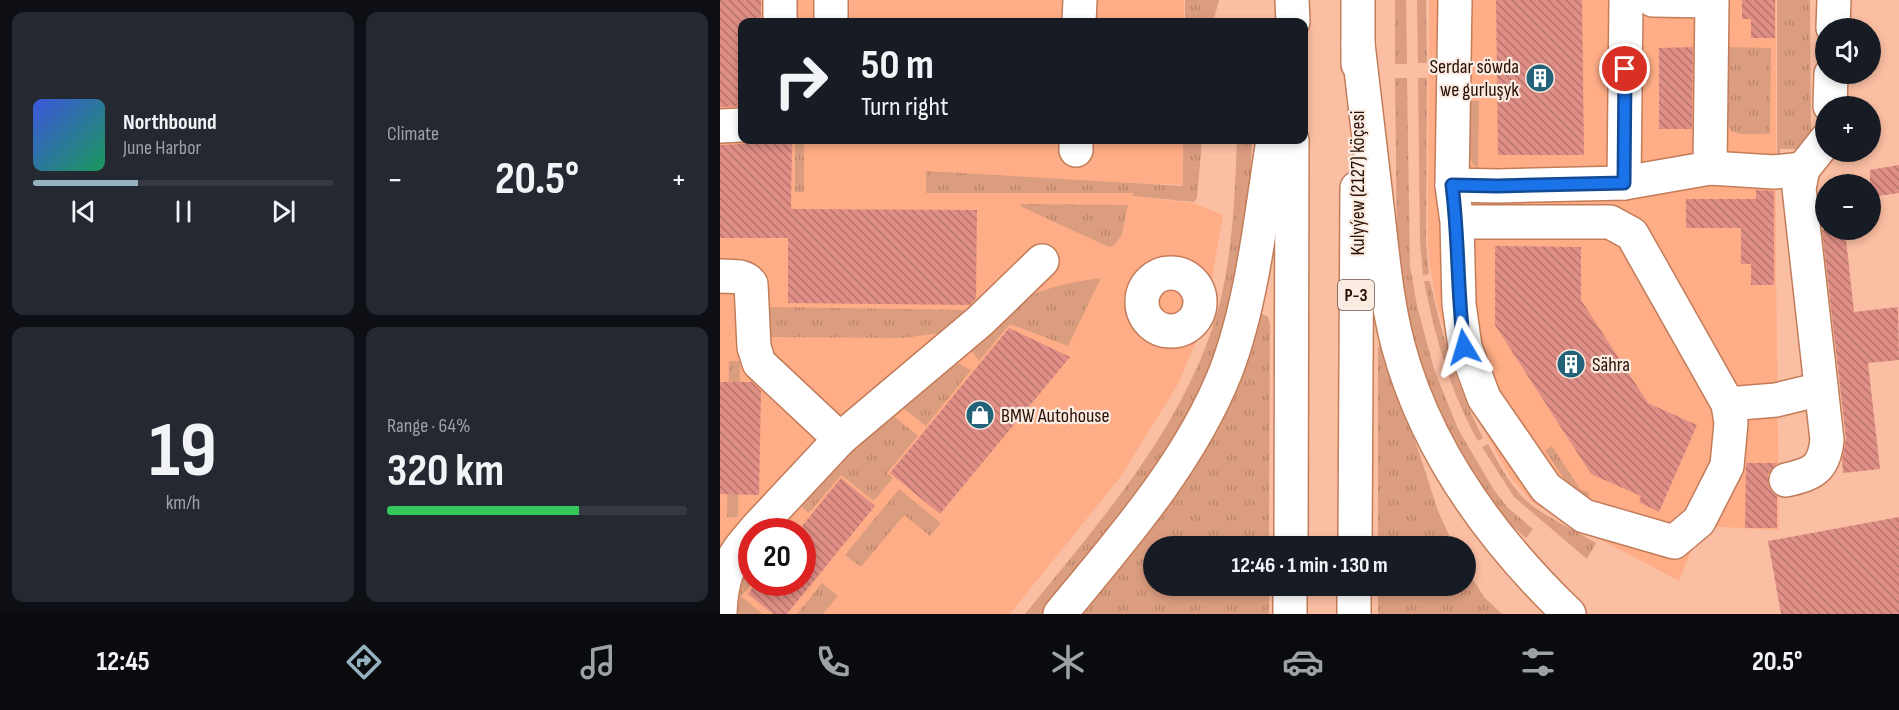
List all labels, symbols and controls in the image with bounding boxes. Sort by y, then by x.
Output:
map controls [1815,18,1881,240]
button: sound [1815,18,1881,84]
text: 50 m [861,40,934,91]
icon: right [762,42,840,120]
pin [1599,43,1650,94]
icon: arrive [1608,52,1641,85]
place label: Serdar söwda we gurluşyk [1429,55,1519,102]
building icon: Serdar söwda we gurluşyk [1524,62,1556,94]
text: Turn right [861,91,948,123]
button: + [1815,96,1881,162]
text: Northbound [123,109,217,136]
street label: Kulyýew (2127) köçesi [1346,110,1370,256]
text: Climate [387,122,439,146]
text: June Harbor [123,136,201,160]
text: 20.5° [495,152,579,207]
text: − [387,160,403,200]
text: + [671,160,687,200]
button: − [1815,174,1881,240]
icon: previous [67,195,100,228]
icon: pause [167,195,200,228]
icon: next [267,195,300,228]
road number: P-3 [1338,280,1374,310]
position arrow [1432,315,1496,379]
building icon: Sähra [1555,348,1587,380]
place label: Sähra [1592,353,1630,377]
shop icon: BMW Autohouse [964,399,996,431]
place label: BMW Autohouse [1001,404,1110,428]
text: 19 [149,405,217,498]
text: Range · 64% [387,414,470,438]
text: 320 km [387,444,504,499]
text: km/h [166,491,200,515]
speed limit sign: 20 [738,518,816,596]
text: 12:46 · 1 min · 130 m [1231,552,1388,579]
icon: directions [343,641,385,683]
icon: music [577,641,619,683]
icon: phone [812,641,854,683]
icon: climate [1047,641,1089,683]
icon: car [1282,641,1324,683]
icon: filters [1517,641,1559,683]
text: 12:45 [96,646,150,678]
text: 20.5° [1752,646,1803,678]

